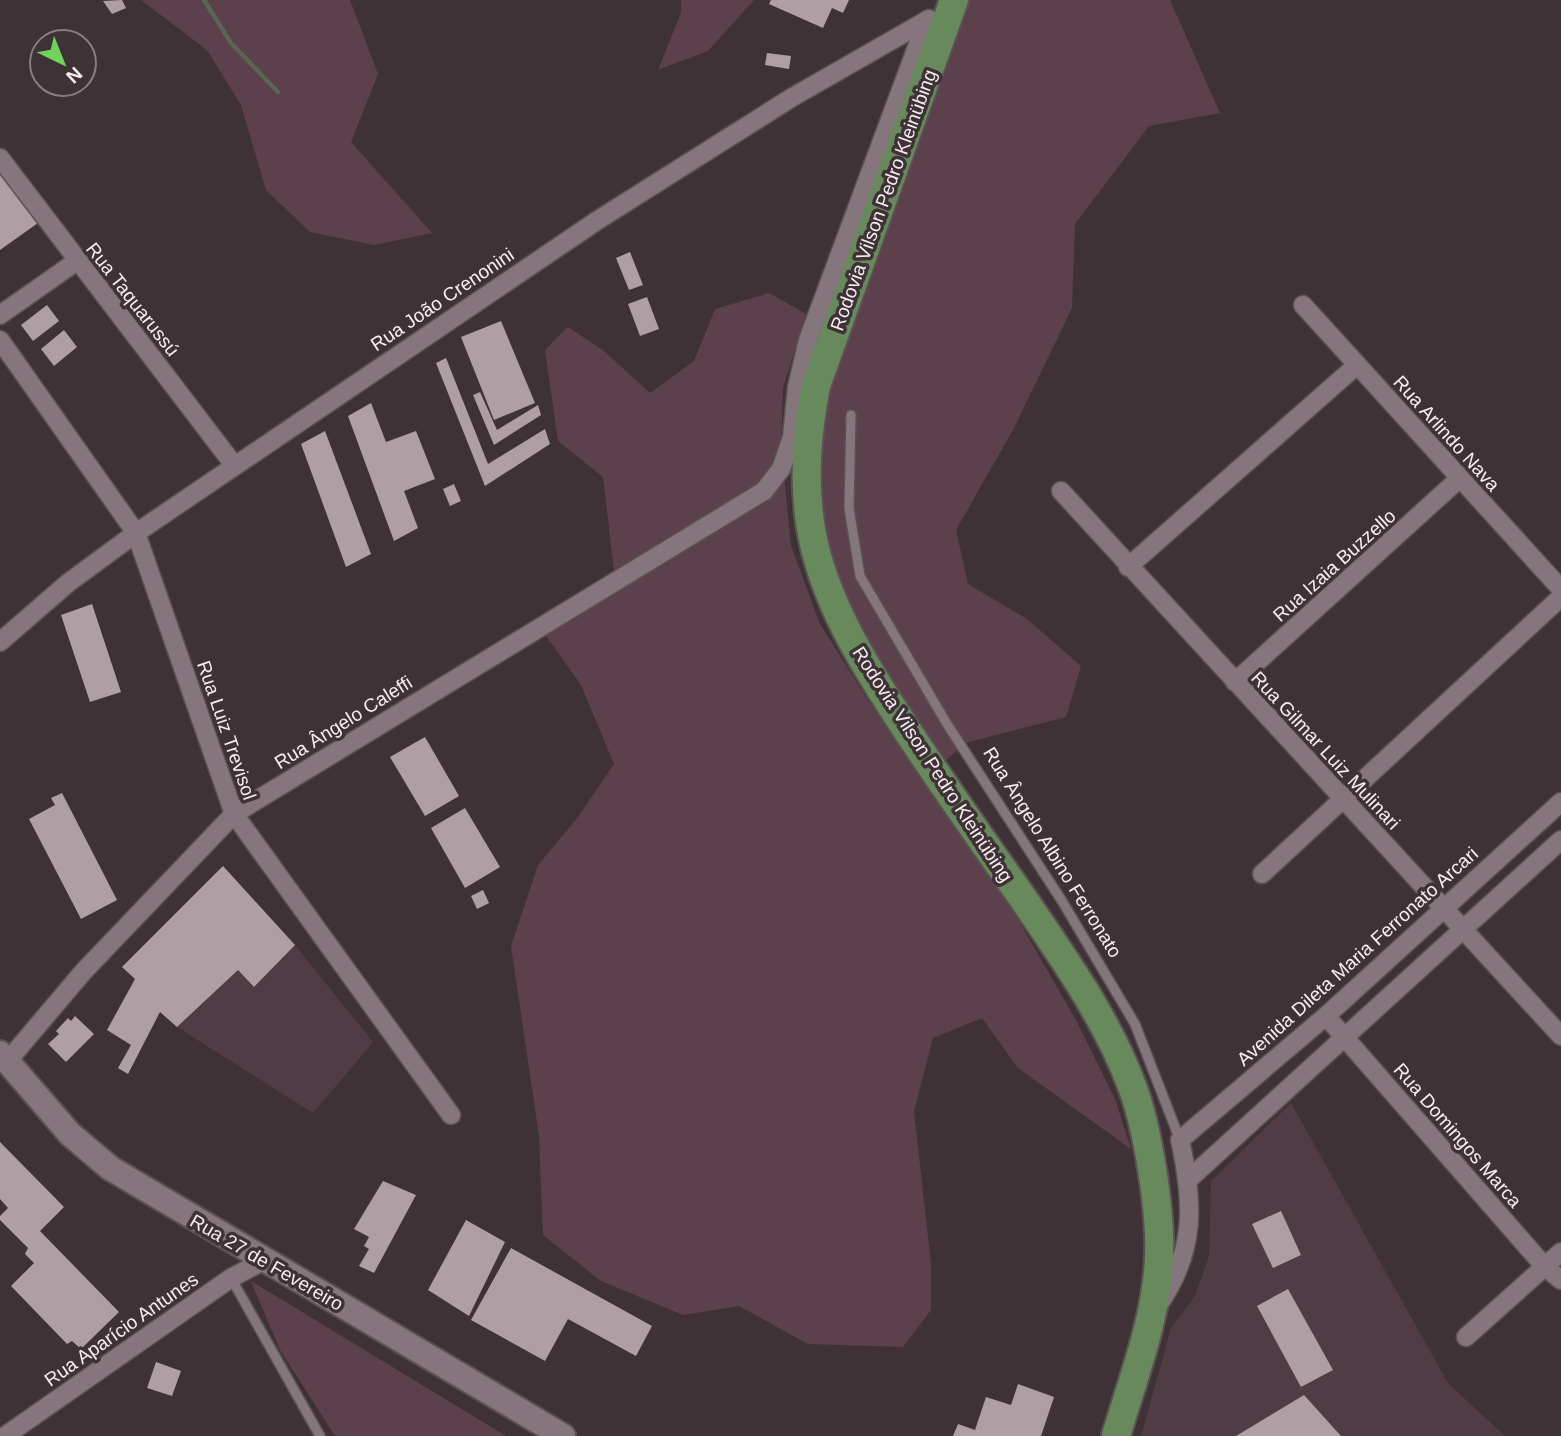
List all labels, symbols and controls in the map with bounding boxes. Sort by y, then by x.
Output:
north arrow [28,28,98,98]
text: N [62,63,86,87]
street label: Rodovia Vilson Pedro Kleinübing [826,67,941,334]
street label: Rua Taquarussú [82,238,183,360]
street label: Rua João Crenonini [367,244,518,355]
street label: Rua Arlindo Nava [1389,371,1504,496]
street label: Rua Izaia Buzzello [1269,505,1400,626]
street label: Rodovia Vilson Pedro Kleinübing [849,643,1017,886]
street label: Rua Luiz Trevisol [193,658,260,802]
street label: Rua Gilmar Luiz Mulinari [1247,667,1404,834]
street label: Rua Ângelo Caleffi [271,672,416,773]
street label: Rua Ângelo Albino Ferronato [979,743,1126,961]
street label: Avenida Dileta Maria Ferronato Arcari [1233,843,1482,1070]
street label: Rua Domingos Marca [1389,1059,1526,1212]
street label: Rua 27 de Fevereiro [186,1210,347,1315]
street label: Rua Aparício Antunes [40,1268,202,1390]

